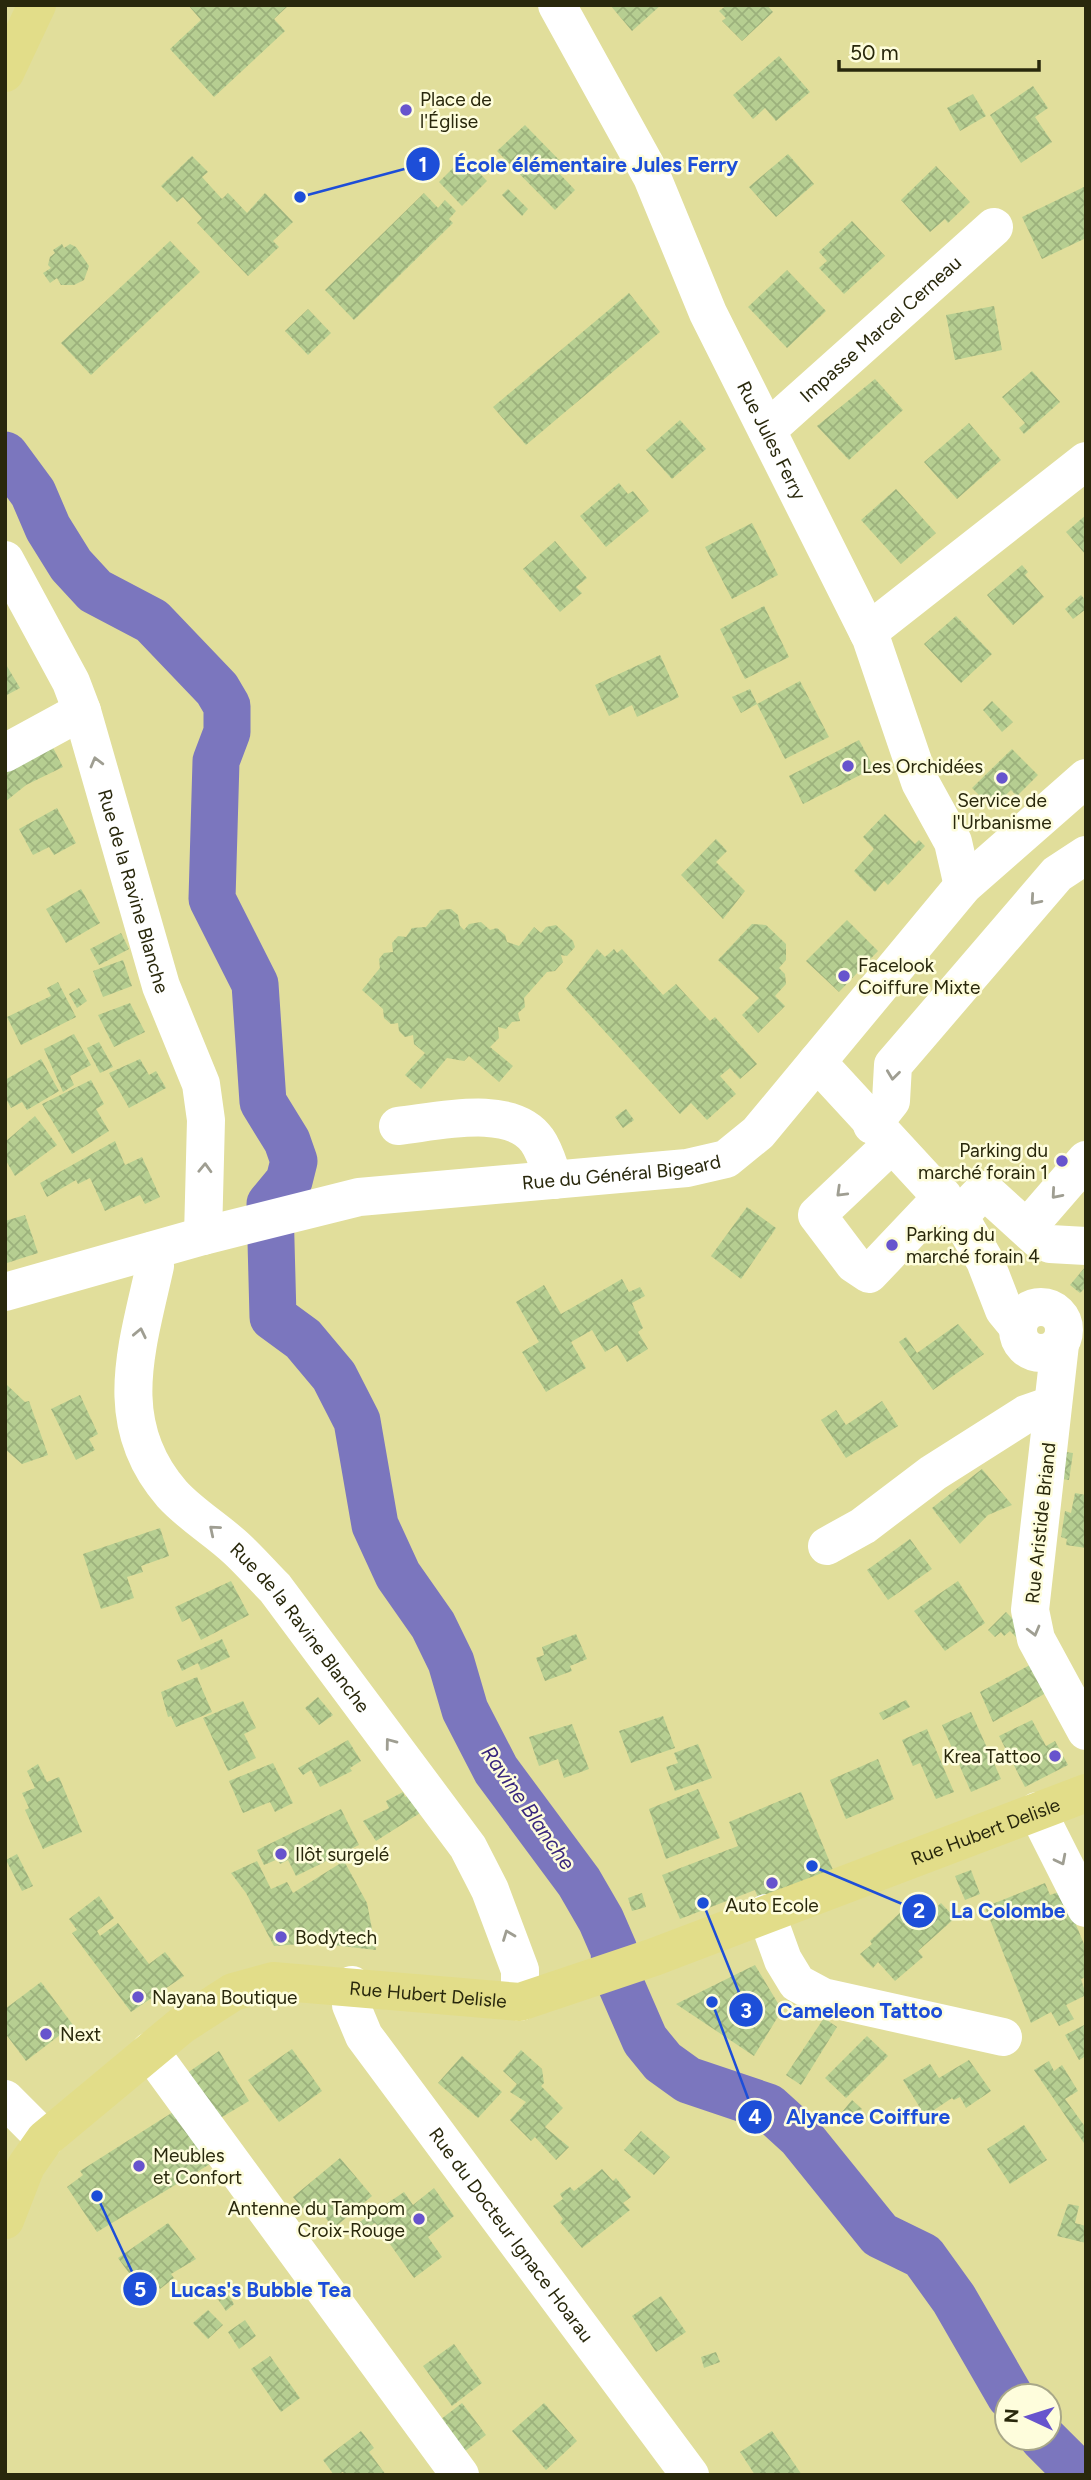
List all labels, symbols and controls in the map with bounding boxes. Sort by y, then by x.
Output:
scale bar [839,28,1038,72]
text: 50 m [850,40,899,65]
place label: Place de l'Église [420,88,492,133]
marker: Place de l'Église [398,102,414,118]
callout: École élémentaire Jules Ferry [405,143,752,185]
text: 1 [419,152,427,177]
text: École élémentaire Jules Ferry [454,152,739,177]
street label: Impasse Marcel Cerneau [795,251,966,407]
street label: Rue Jules Ferry [732,377,811,504]
place label: Les Orchidées [862,755,983,778]
one-way arrow [90,756,104,768]
marker: Les Orchidées [840,758,856,774]
marker: Service de l'Urbanisme [994,770,1010,786]
street label: Rue de la Ravine Blanche [93,786,174,997]
place label: Service de l'Urbanisme [952,789,1052,834]
one-way arrow [1031,892,1043,905]
place label: Facelook Coiffure Mixte [858,954,980,999]
marker: Facelook Coiffure Mixte [836,968,852,984]
one-way arrow [886,1069,901,1081]
place label: Parking du marché forain 1 [918,1139,1048,1184]
street label: Rue du Général Bigeard [521,1150,723,1195]
marker: Parking du marché forain 1 [1054,1153,1070,1169]
one-way arrow [197,1162,213,1172]
one-way arrow [837,1184,850,1197]
one-way arrow [1052,1186,1064,1199]
place label: Parking du marché forain 4 [906,1223,1040,1268]
marker: Parking du marché forain 4 [884,1237,900,1253]
one-way arrow [132,1327,147,1339]
street label: Rue Aristide Briand [1021,1441,1060,1605]
one-way arrow [210,1526,223,1538]
street label: Rue de la Ravine Blanche [225,1538,375,1717]
one-way arrow [1026,1624,1041,1636]
one-way arrow [386,1738,398,1750]
water label: Ravine Blanche [476,1741,581,1875]
place label: Krea Tattoo [943,1745,1041,1768]
marker: Krea Tattoo [1047,1748,1063,1764]
street label: Rue Hubert Delisle [908,1793,1063,1870]
place label: Ilôt surgelé [295,1843,389,1866]
marker: Ilôt surgelé [273,1846,289,1862]
one-way arrow [1053,1853,1067,1865]
marker: Auto Ecole [764,1875,780,1891]
callout: La Colombe [901,1890,1079,1932]
place label: Auto Ecole [725,1894,819,1917]
text: 2 [913,1898,925,1923]
text: La Colombe [951,1898,1066,1923]
place label: Bodytech [295,1926,377,1949]
marker: Bodytech [273,1929,289,1945]
one-way arrow [502,1930,516,1942]
street label: Rue Hubert Delisle [348,1977,508,2013]
place label: Nayana Boutique [152,1986,297,2009]
marker: Nayana Boutique [130,1989,146,2005]
callout: Cameleon Tattoo [729,1989,957,2031]
text: 3 [740,1998,752,2023]
text: Cameleon Tattoo [777,1998,943,2023]
place label: Next [60,2023,101,2046]
marker: Next [38,2026,54,2042]
callout: Alyance Coiffure [737,2096,964,2138]
text: 4 [748,2104,762,2129]
text: Alyance Coiffure [786,2104,950,2129]
street label: Rue du Docteur Ignace Hoarau [424,2123,598,2347]
place label: Meubles et Confort [153,2144,242,2189]
marker: Meubles et Confort [131,2158,147,2174]
place label: Antenne du Tampom Croix-Rouge [228,2197,405,2242]
marker: Antenne du Tampom Croix-Rouge [411,2211,427,2227]
callout: Lucas's Bubble Tea [122,2268,366,2310]
text: 5 [134,2277,146,2302]
text: Lucas's Bubble Tea [171,2277,351,2302]
north arrow [993,2382,1063,2452]
text: N [1000,2408,1024,2424]

